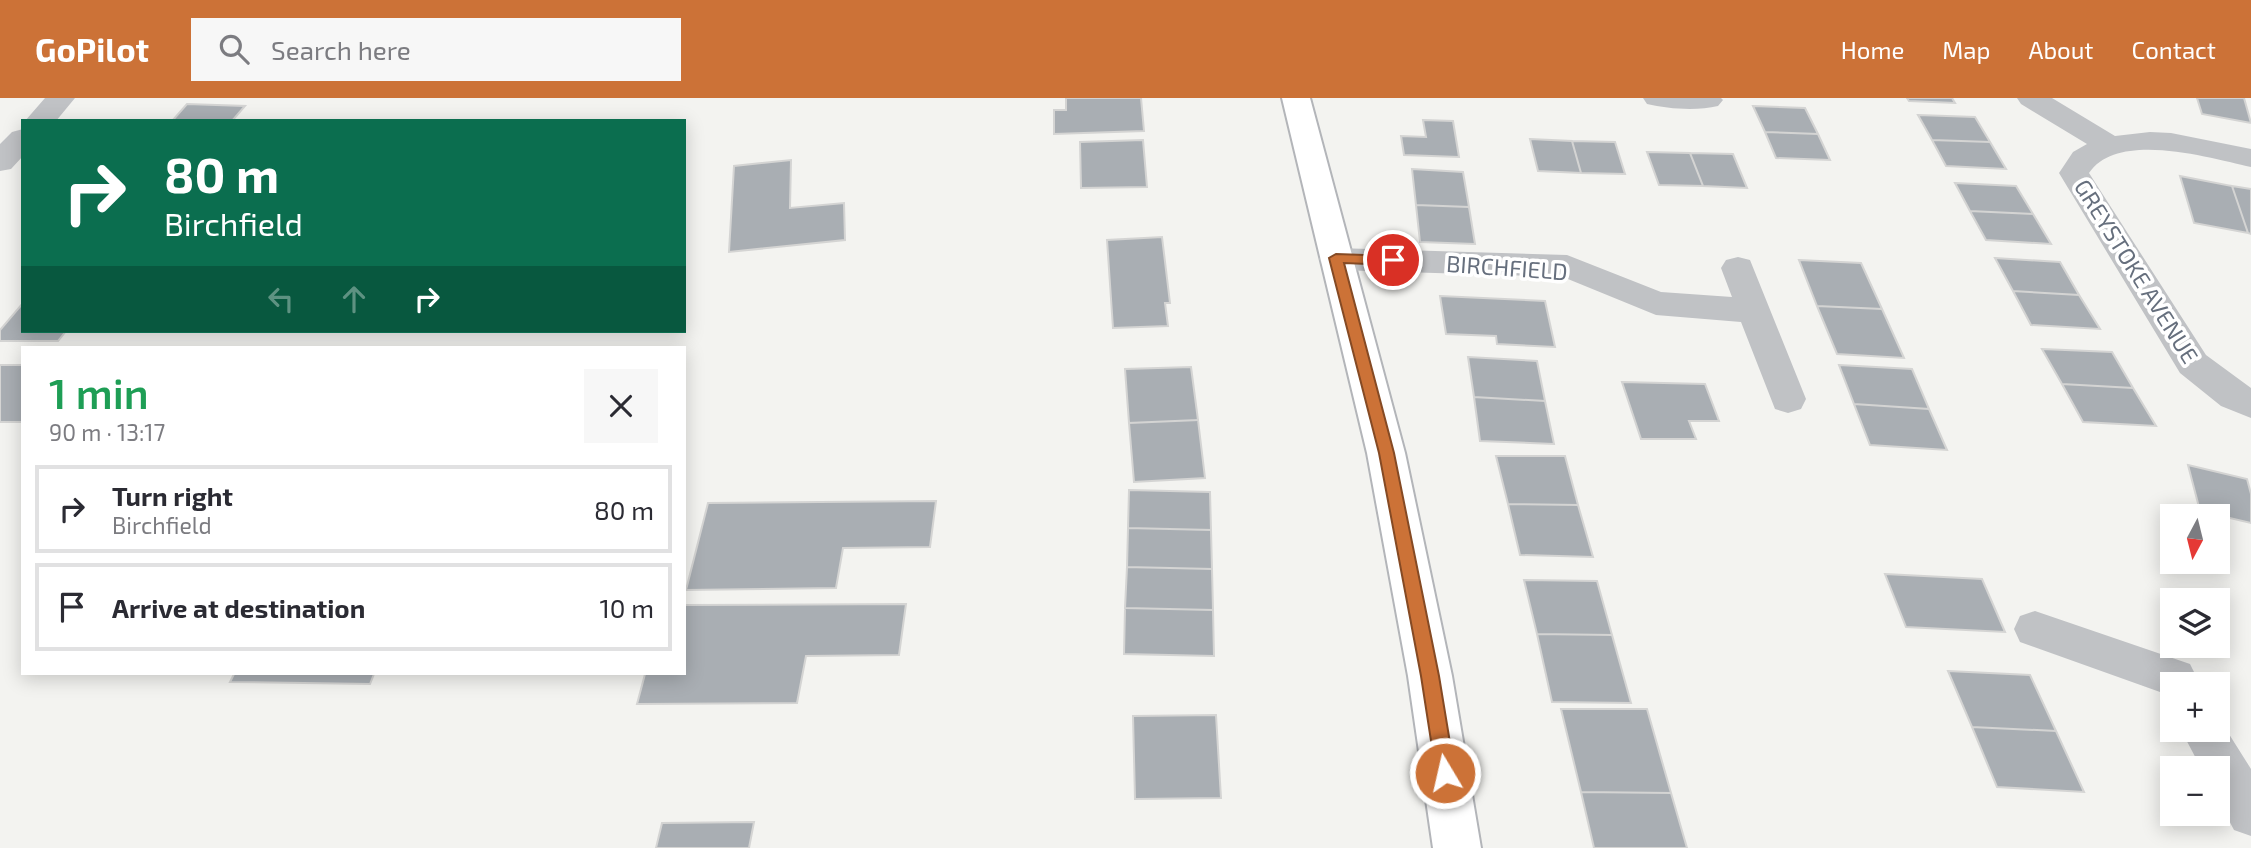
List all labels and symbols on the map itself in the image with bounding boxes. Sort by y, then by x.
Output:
street label: GREYSTOKE AVENUE [2069,174,2205,368]
pin [1363,230,1423,290]
street label: BIRCHFIELD [1445,249,1569,285]
north arrow [2160,504,2230,574]
position arrow [1408,736,1482,810]

